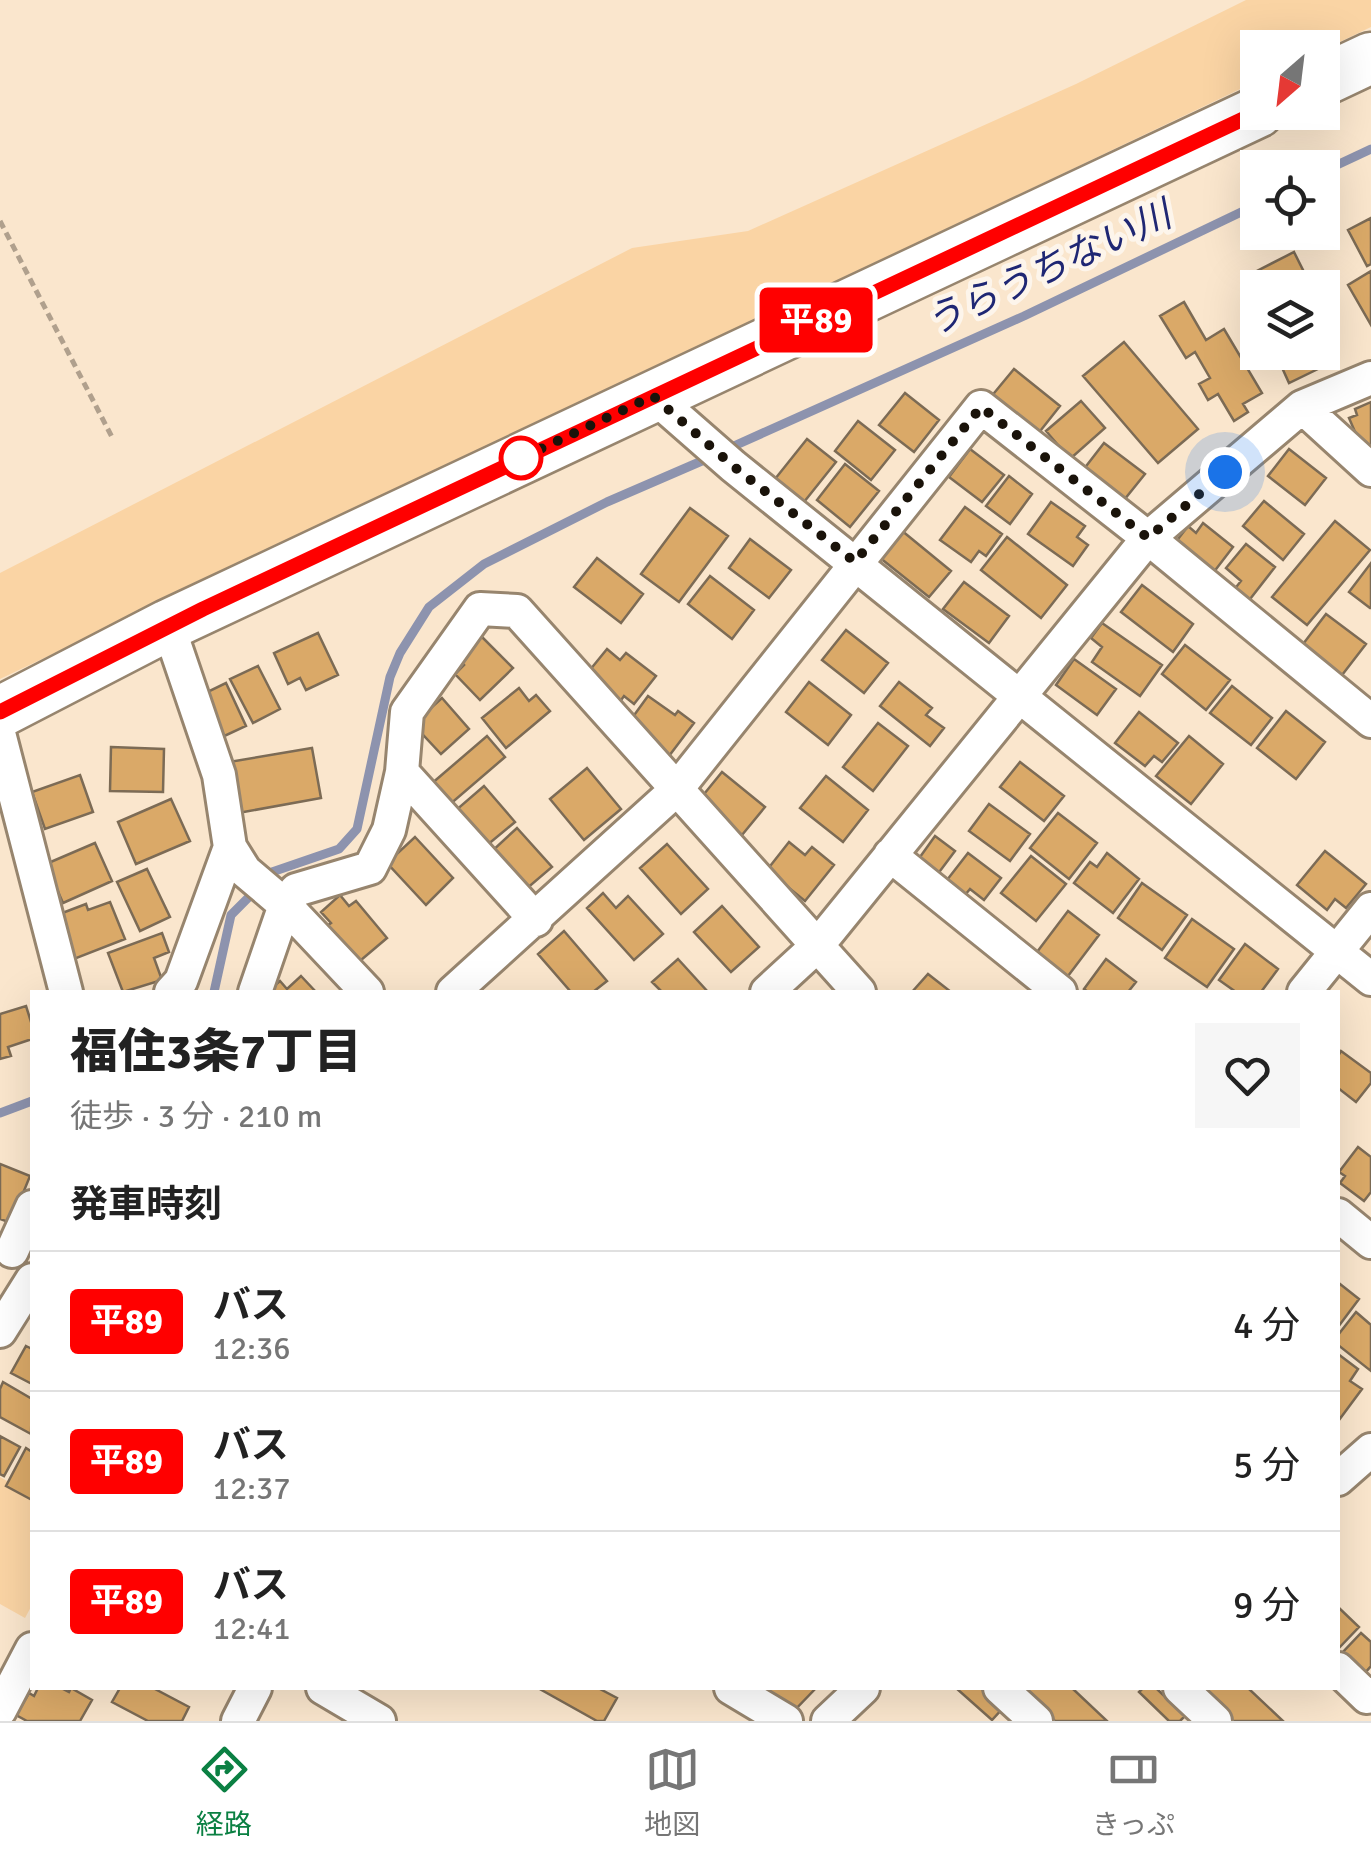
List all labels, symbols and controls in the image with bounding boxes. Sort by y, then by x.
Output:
north arrow [1240,30,1340,130]
map controls [1240,30,1340,370]
button: locate [1240,150,1340,250]
water label: うらうちない川 [918,189,1182,346]
button: layers [1240,270,1340,370]
line badge: 平89 [758,288,874,352]
text: 平89 [780,299,852,342]
unlabelled marker [500,437,542,479]
your location [1200,447,1250,497]
text: 福住3条7丁目 [70,1023,362,1082]
button: heart [1195,1023,1300,1128]
text: 徒歩 · 3 分 · 210 m [70,1097,322,1136]
text: 発車時刻 [70,1181,222,1228]
text: バス [213,1282,289,1329]
text: 平89 [90,1300,163,1343]
text: 4 分 [1233,1302,1300,1349]
text: 12:36 [213,1329,291,1368]
text: バス [213,1422,289,1469]
text: 平89 [90,1440,163,1483]
text: 5 分 [1233,1442,1300,1489]
text: 12:37 [213,1469,291,1508]
text: バス [213,1562,289,1609]
text: 平89 [90,1580,163,1623]
text: 9 分 [1233,1582,1300,1629]
text: 12:41 [213,1609,291,1648]
tab: 経路 [196,1742,252,1842]
tab: 地図 [644,1742,700,1842]
tab: きっぷ [1092,1742,1175,1842]

